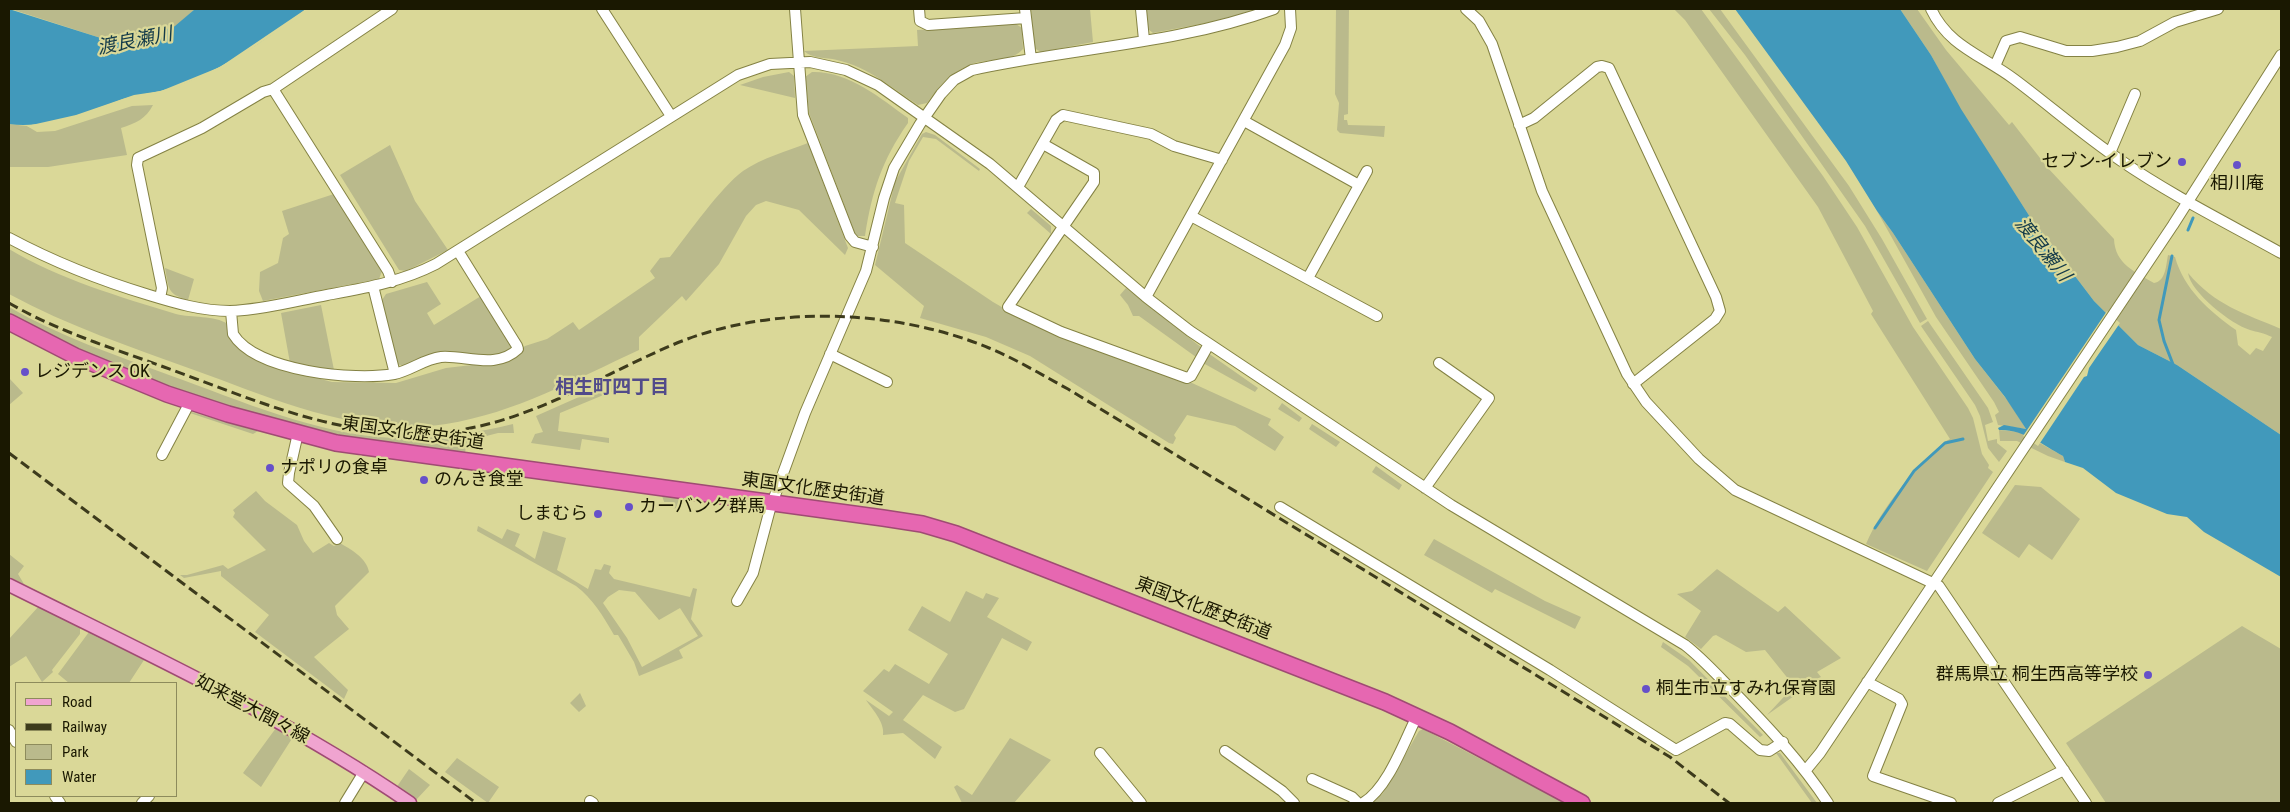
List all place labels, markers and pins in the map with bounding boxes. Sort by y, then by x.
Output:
place label: セブン-イレブン [2042,151,2172,173]
marker: セブン-イレブン [2176,156,2188,168]
marker: 相川庵 [2231,159,2243,171]
place label: 相川庵 [2210,173,2264,195]
place label: レジデンス OK [35,361,150,383]
marker: レジデンス OK [19,366,31,378]
place label: ナポリの食卓 [280,457,388,479]
marker: ナポリの食卓 [264,462,276,474]
place label: のんき食堂 [434,469,524,491]
marker: のんき食堂 [418,474,430,486]
place label: カーバンク群馬 [639,496,765,518]
marker: カーバンク群馬 [623,501,635,513]
place label: しまむら [516,503,588,525]
marker: しまむら [592,508,604,520]
place label: 群馬県立 桐生西高等学校 [1936,664,2138,686]
marker: 群馬県立 桐生西高等学校 [2142,669,2154,681]
place label: 桐生市立すみれ保育園 [1656,678,1836,700]
marker: 桐生市立すみれ保育園 [1640,683,1652,695]

